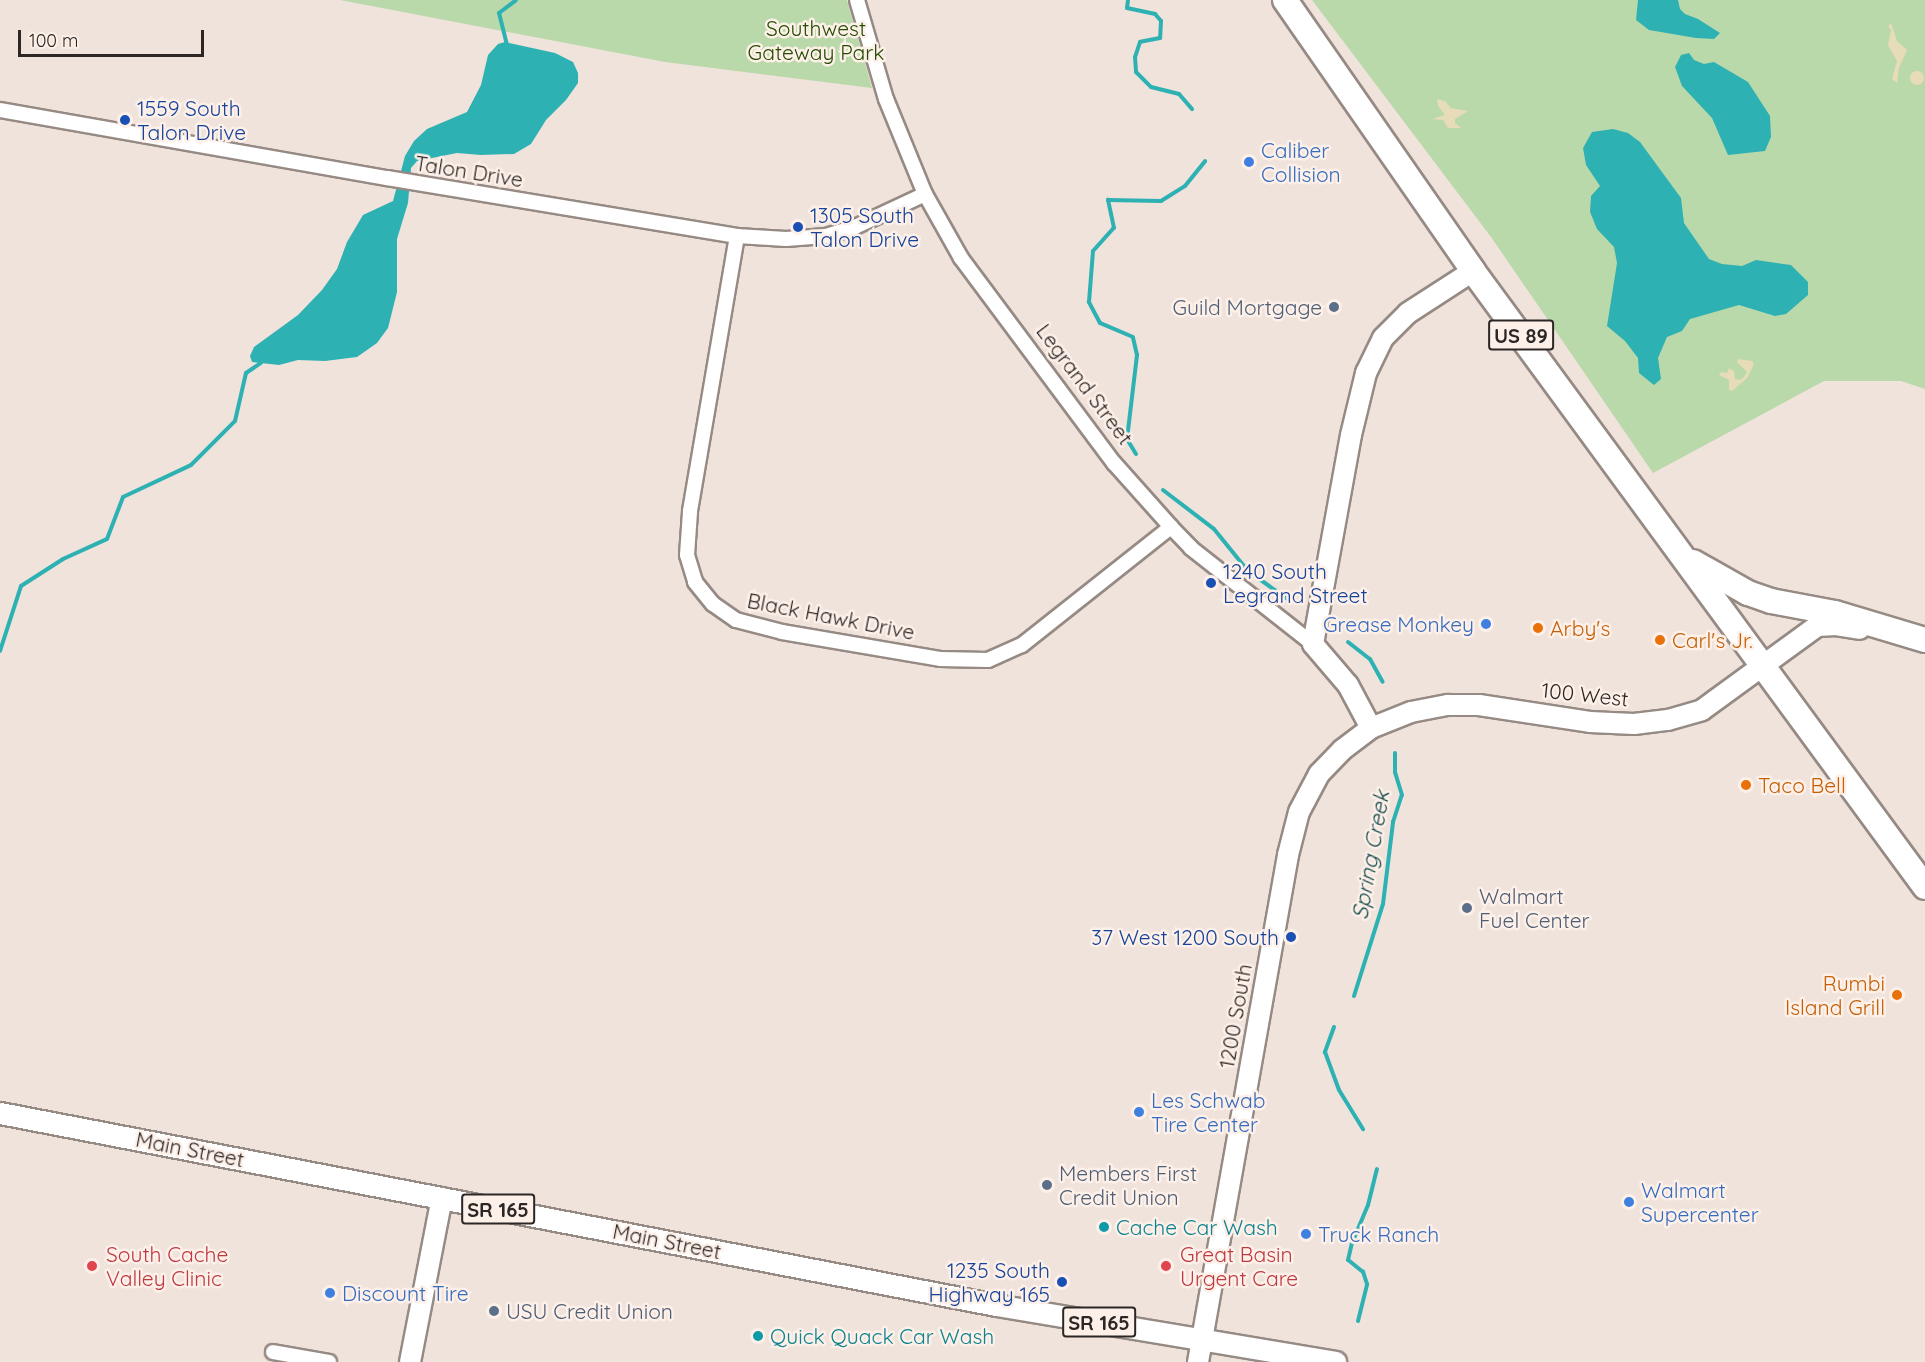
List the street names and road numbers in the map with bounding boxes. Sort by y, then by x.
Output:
street label: Talon Drive [413,150,525,192]
road number: US 89 [1488,318,1554,352]
street label: Legrand Street [1031,319,1139,449]
street label: Black Hawk Drive [745,587,917,645]
street label: 100 West [1540,677,1630,711]
street label: 1200 South [1213,962,1257,1070]
street label: Main Street [134,1126,246,1172]
road number: SR 165 [460,1192,536,1226]
street label: Main Street [611,1218,723,1264]
road number: SR 165 [1062,1305,1136,1339]

